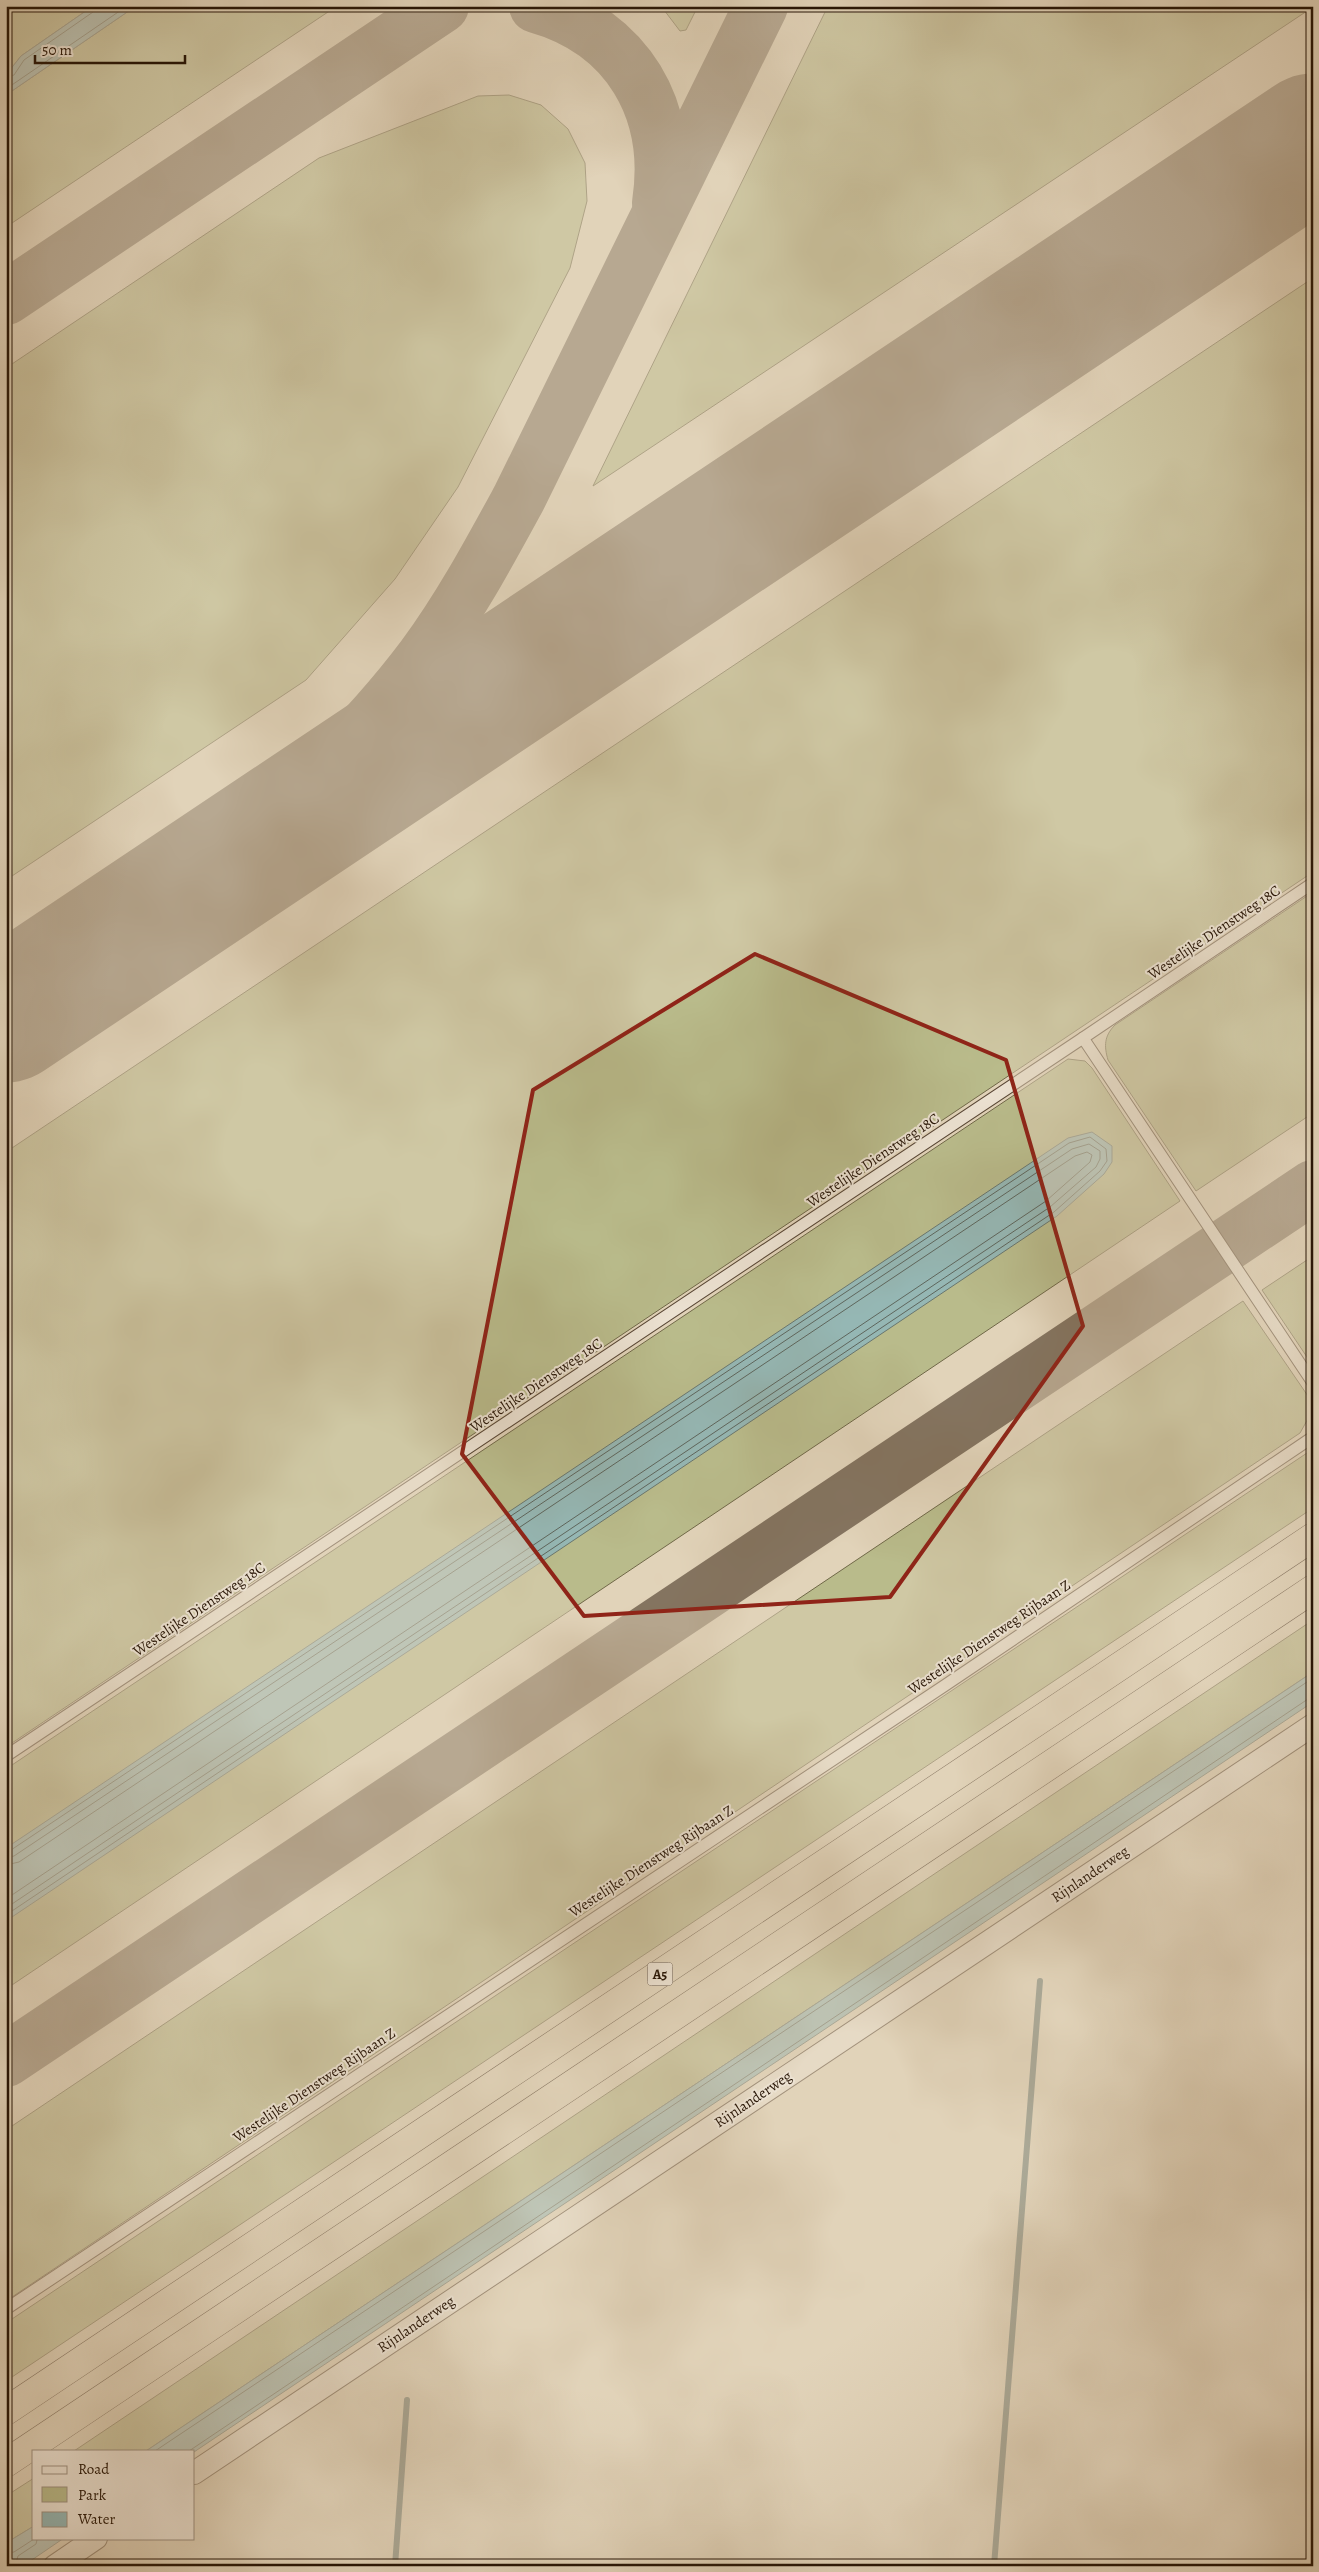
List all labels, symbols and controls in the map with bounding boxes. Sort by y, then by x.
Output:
scale bar [35,32,185,64]
text: 50 m [42,40,72,60]
street label: Westelijke Dienstweg 18C [1143,880,1284,984]
street label: Westelijke Dienstweg 18C [802,1108,943,1212]
street label: Westelijke Dienstweg 18C [465,1333,606,1437]
street label: Westelijke Dienstweg 18C [128,1557,269,1661]
street label: Westelijke Dienstweg Rijbaan Z [903,1575,1074,1700]
street label: Westelijke Dienstweg Rijbaan Z [564,1800,737,1922]
street label: Rijnlanderweg [1047,1840,1133,1907]
road number: A5 [648,1962,672,1986]
street label: Westelijke Dienstweg Rijbaan Z [228,2023,399,2148]
street label: Rijnlanderweg [710,2065,796,2132]
street label: Rijnlanderweg [373,2290,459,2357]
legend [32,2450,195,2540]
text: Road [78,2459,110,2479]
text: Park [78,2485,107,2505]
text: Water [77,2509,115,2529]

